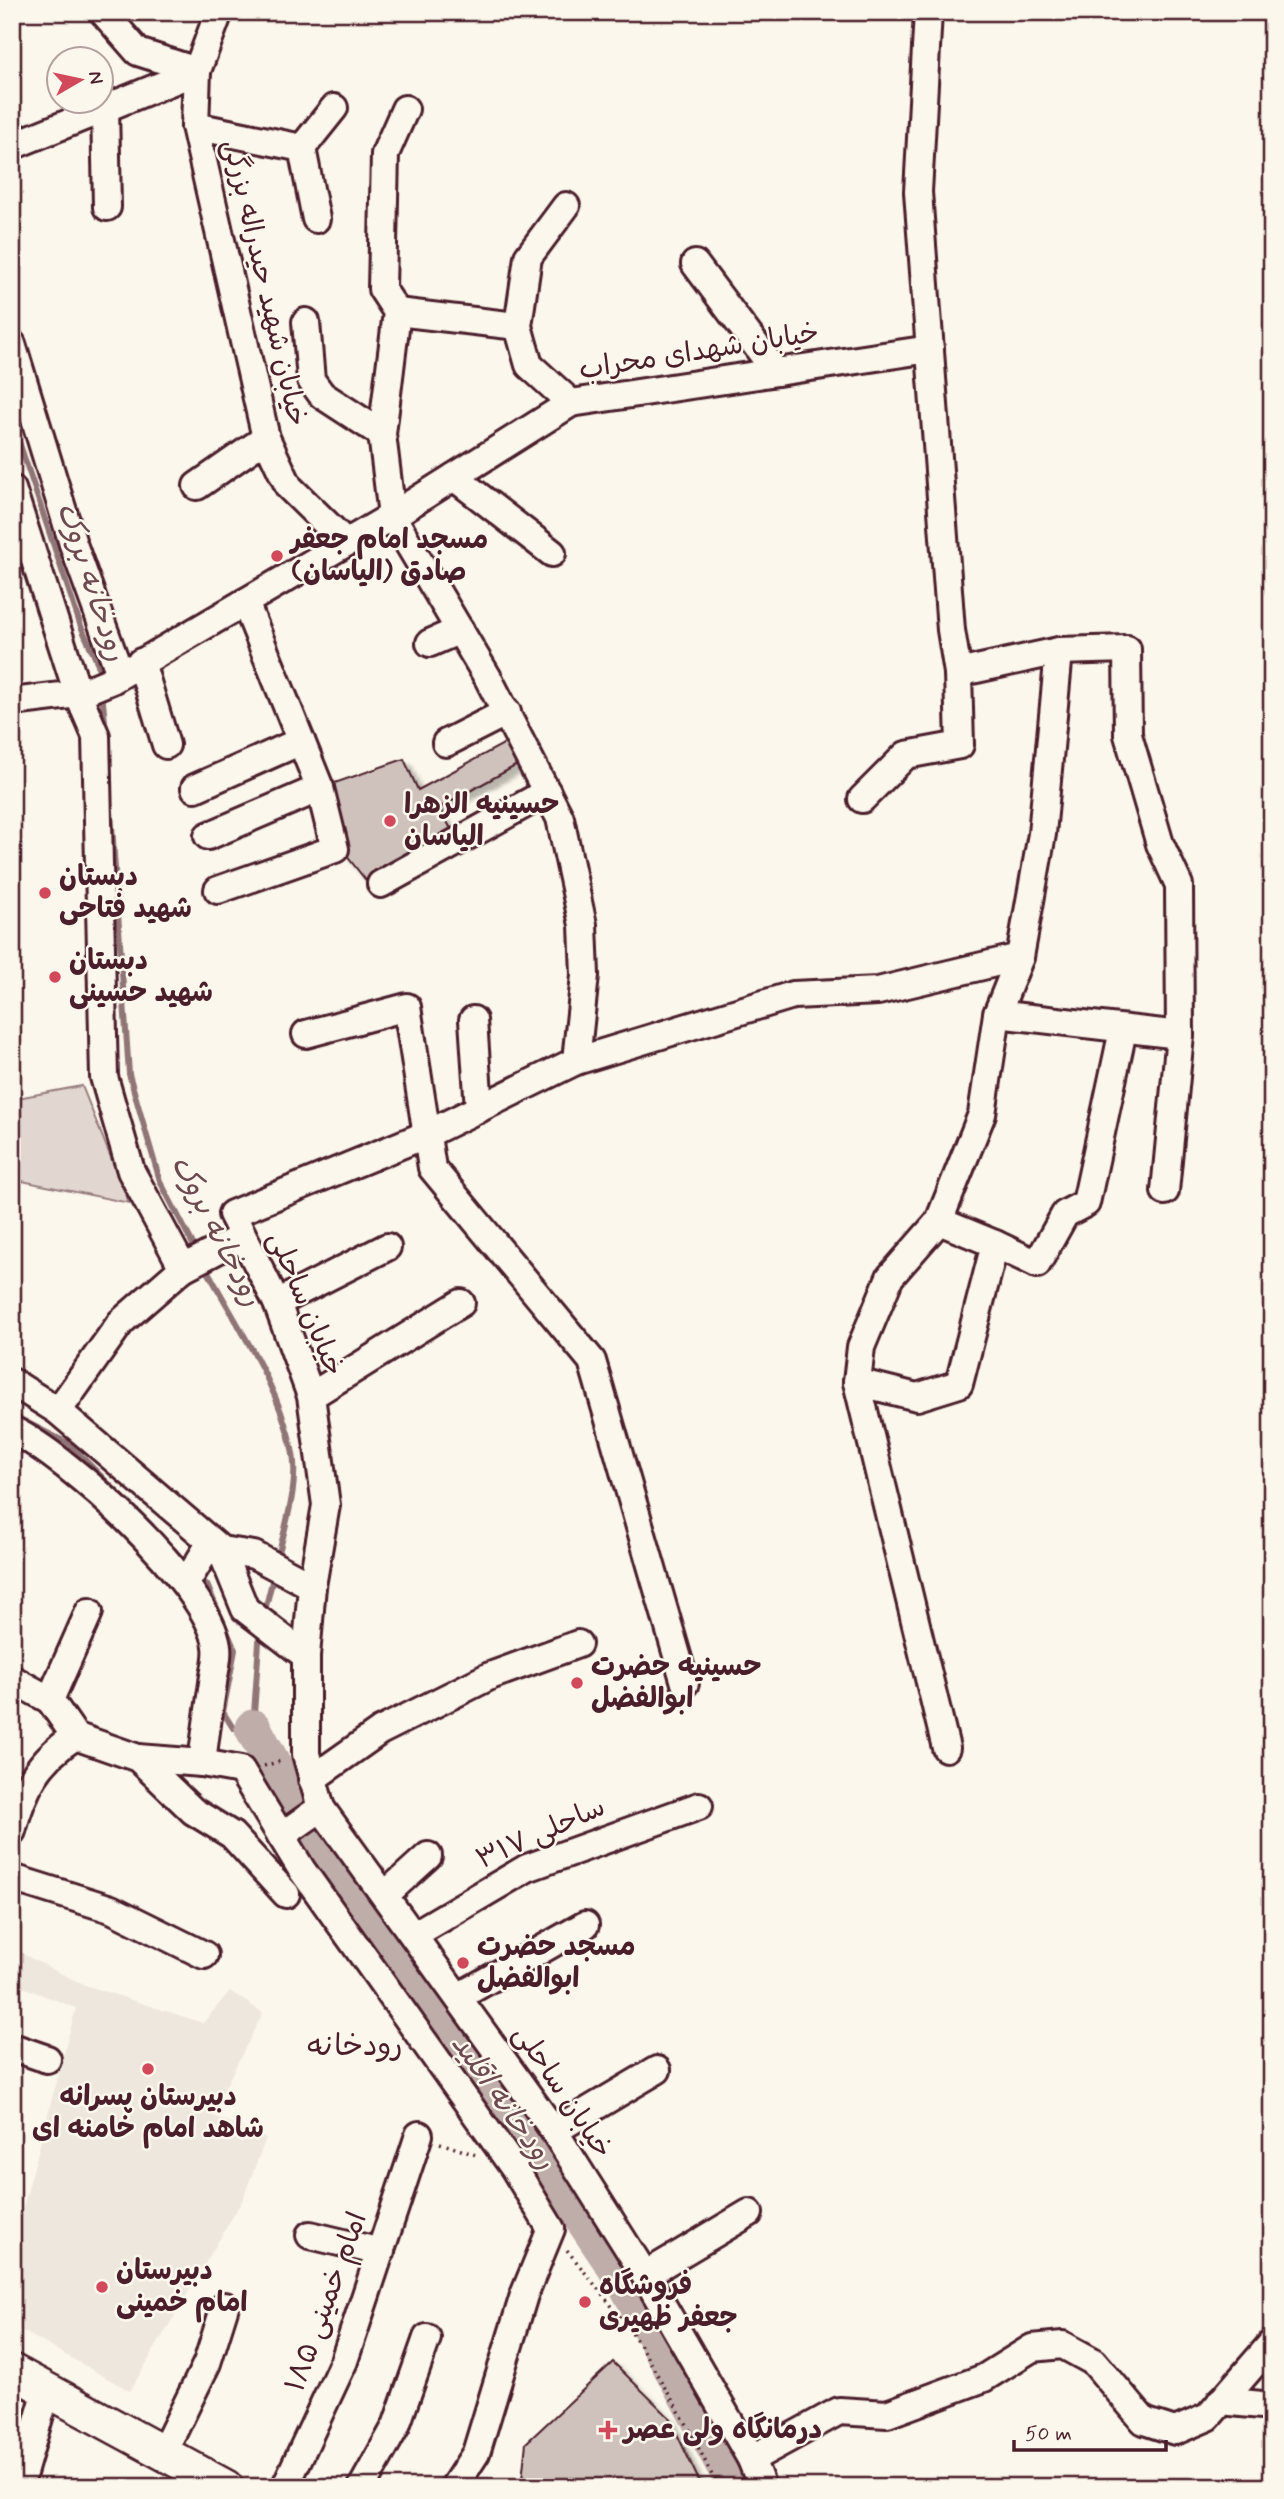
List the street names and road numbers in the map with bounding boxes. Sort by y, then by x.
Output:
street label: خیابان شهید حیدراله بزرگی [213,136,315,430]
street label: خیابان شهدای محراب [576,315,822,389]
street label: خیابان ساحلی [258,1226,352,1382]
street label: ساحلی ۳۱۷ [471,1789,611,1879]
street label: خیابان ساحلی [504,2018,620,2166]
street label: امام خمینی ۱۸۵ [277,2207,378,2397]

